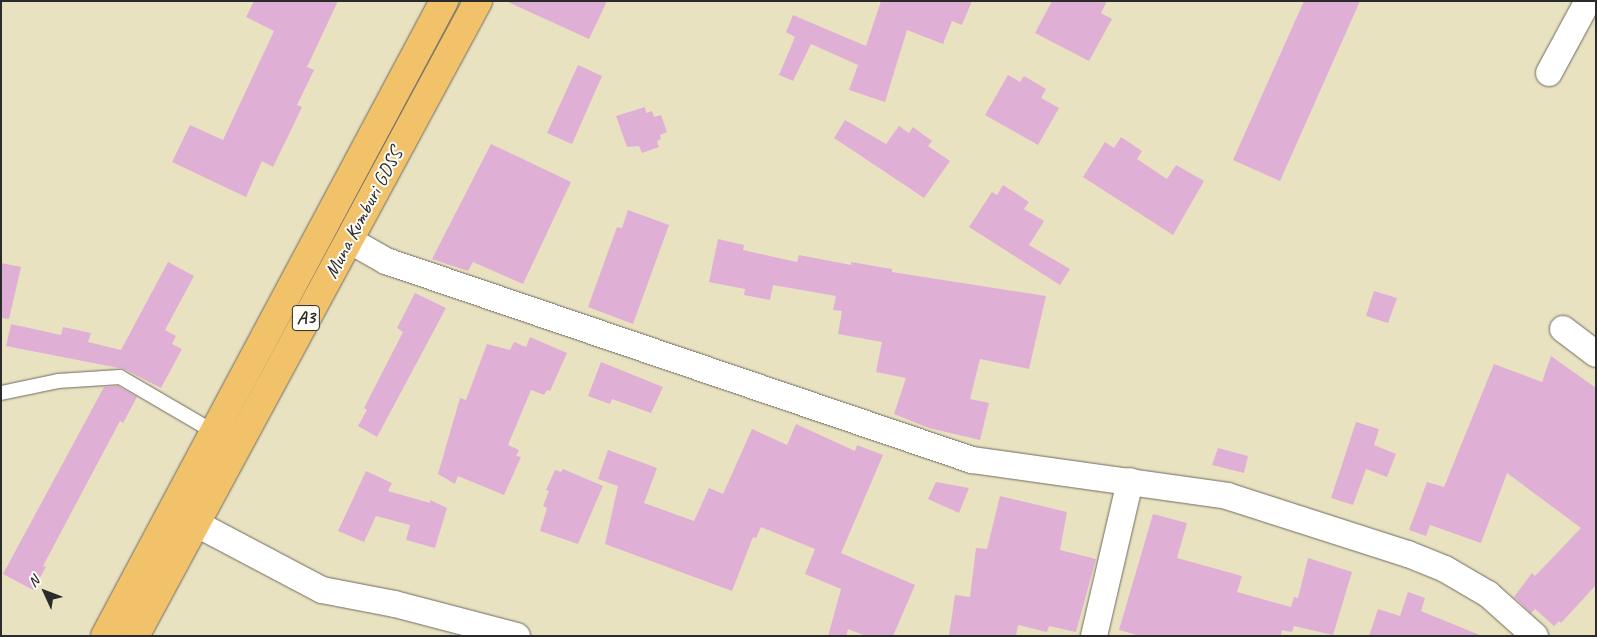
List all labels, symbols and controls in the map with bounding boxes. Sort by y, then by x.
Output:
street label: Muna Kumburi GDSS [319,144,407,282]
road number: A3 [291,302,321,334]
north arrow [20,567,70,617]
text: N [24,572,43,590]

